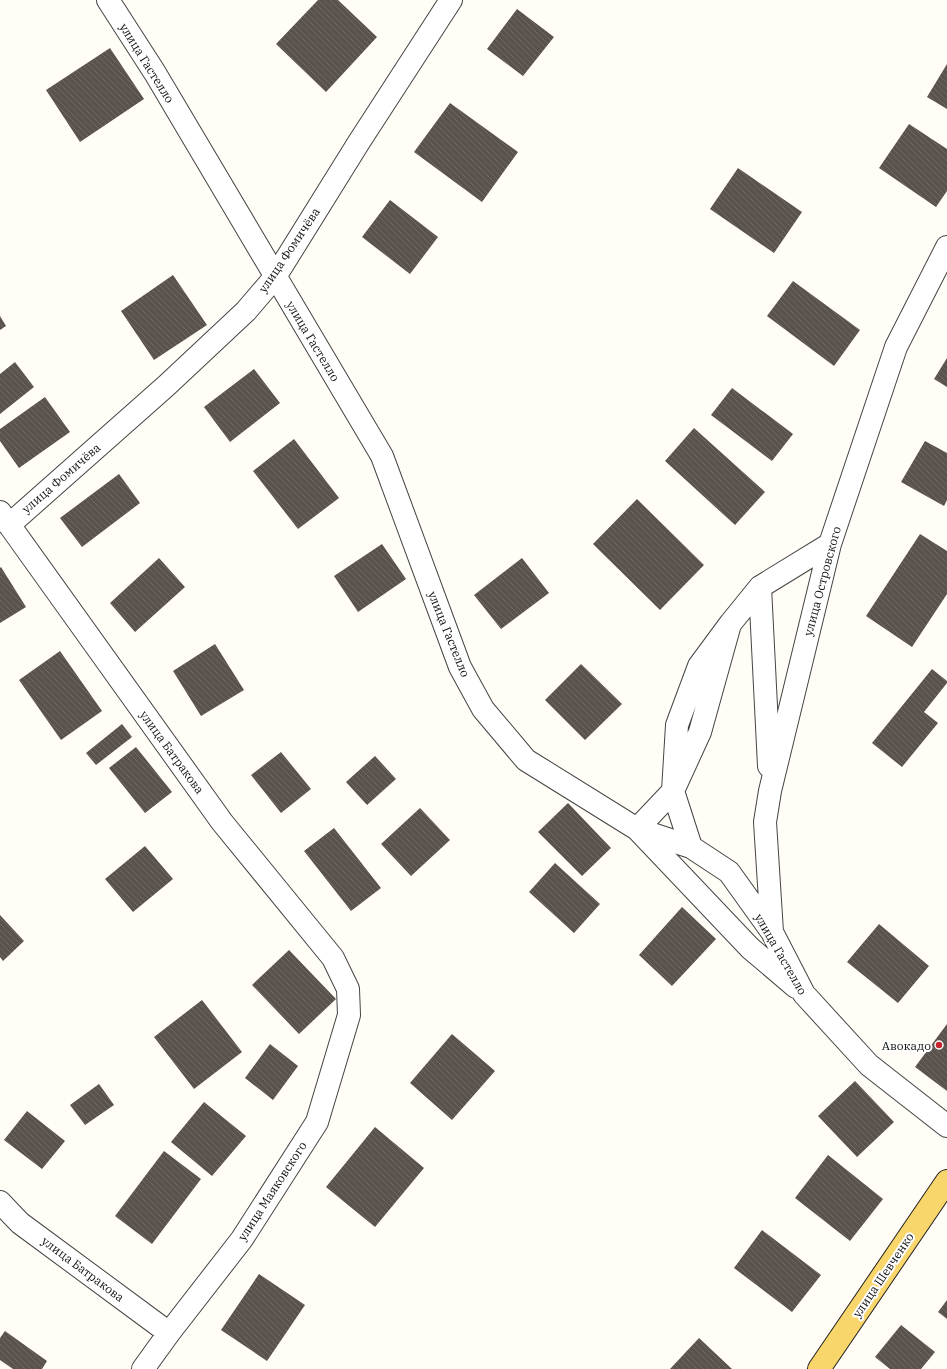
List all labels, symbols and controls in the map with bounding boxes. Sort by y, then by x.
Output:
street label: улица Гастелло [116,20,178,106]
street label: улица Фомичёва [255,204,323,295]
street label: улица Гастелло [283,298,343,384]
street label: улица Фомичёва [19,439,104,516]
street label: улица Островского [800,524,844,637]
street label: улица Гастелло [425,589,473,679]
street label: улица Батракова [137,707,208,797]
street label: улица Гастелло [752,911,810,997]
place label: Авокадо [882,1038,931,1053]
marker: Авокадо [934,1040,944,1050]
street label: улица Маяковского [234,1138,310,1243]
street label: улица Шевченко [849,1230,917,1320]
street label: улица Батракова [39,1233,128,1305]

